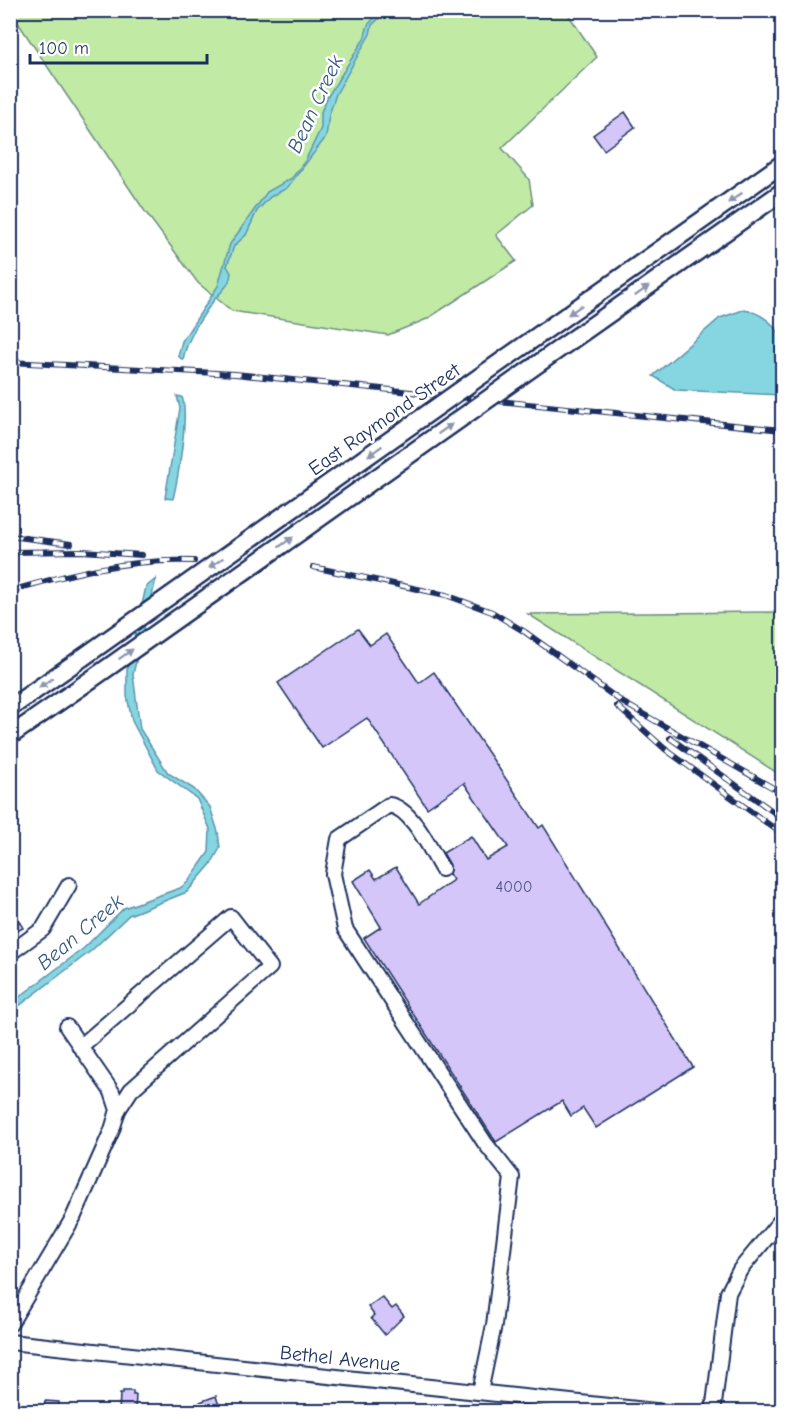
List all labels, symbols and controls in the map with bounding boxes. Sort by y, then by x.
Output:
scale bar [30,27,207,65]
text: 100 m [39,38,89,59]
water label: Bean Creek [282,51,348,157]
one-way arrow [727,192,743,204]
one-way arrow [633,285,649,297]
one-way arrow [568,304,584,316]
street label: East Raymond Street [304,358,465,480]
one-way arrow [437,423,453,435]
one-way arrow [368,444,383,456]
one-way arrow [277,536,293,548]
one-way arrow [208,557,224,568]
one-way arrow [118,648,134,660]
one-way arrow [39,677,55,689]
house number: 4000 [496,878,532,896]
water label: Bean Creek [32,889,129,975]
street label: Bethel Avenue [279,1341,401,1376]

